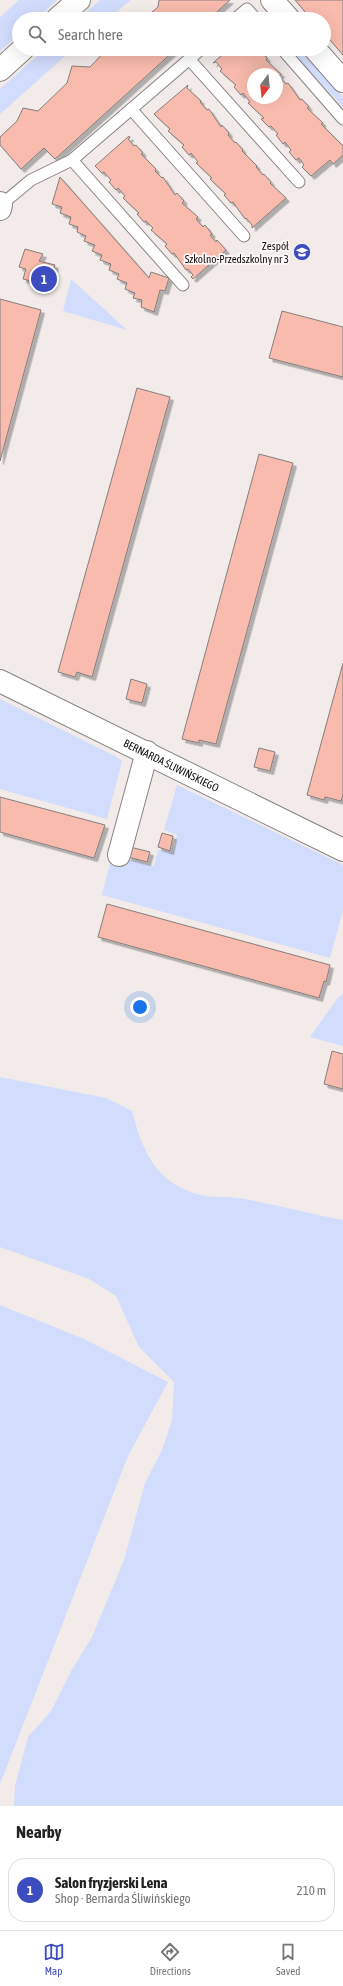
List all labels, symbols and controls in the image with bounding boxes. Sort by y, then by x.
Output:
search box [12,12,331,56]
icon: search [26,23,48,45]
text: Search here [58,26,123,43]
north arrow [247,68,283,104]
place label: Zespół Szkolno-Przedszkolny nr 3 [185,240,289,265]
school or university icon: Zespół Szkolno-Przedszkolny nr 3 [292,242,312,262]
pin: 1 [31,264,57,294]
street label: BERNARDA ŚLIWIŃSKIEGO [122,737,221,794]
your location [130,997,150,1017]
text: Nearby [16,1822,62,1842]
text: Salon fryzjerski Lena [55,1874,168,1891]
text: 1 [27,1883,33,1898]
text: 210 m [297,1883,326,1898]
text: Shop · Bernarda Śliwińskiego [55,1891,191,1906]
tab: Map [43,1941,65,1977]
tab: Directions [150,1941,191,1977]
tab: Saved [276,1941,300,1977]

